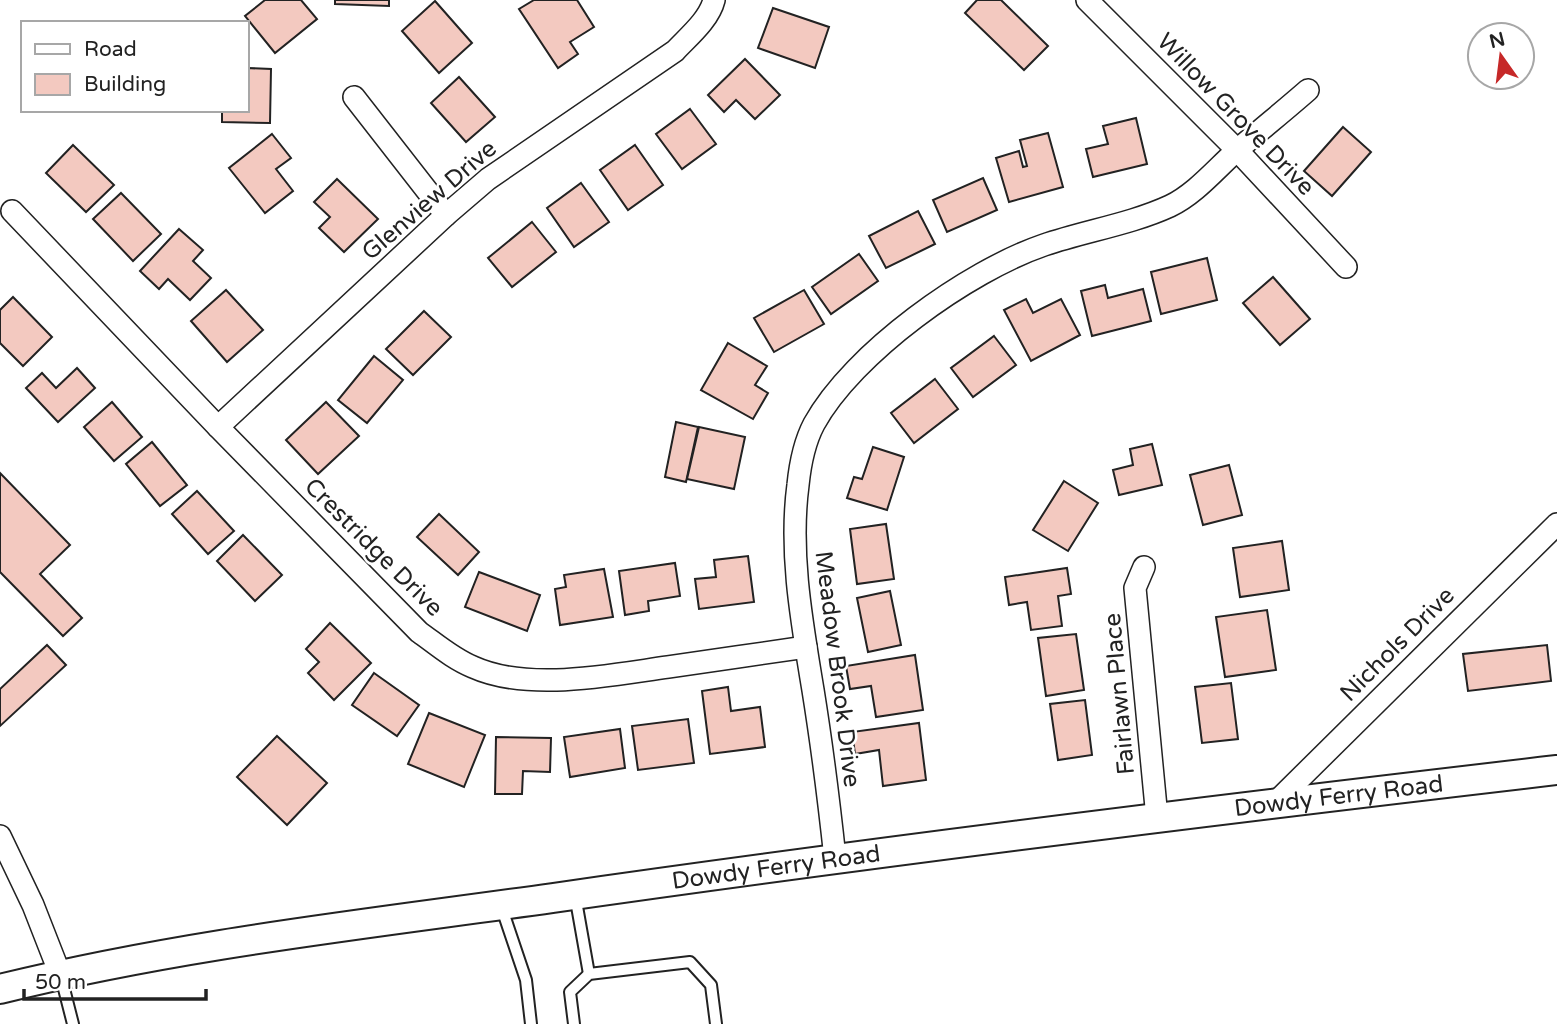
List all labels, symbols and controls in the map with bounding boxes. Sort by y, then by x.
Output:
legend [21,21,248,112]
north arrow [1466,21,1536,91]
street label: Willow Grove Drive [1151,27,1321,202]
text: N [1487,28,1507,53]
text: Road [84,37,137,62]
text: Building [84,72,166,97]
street label: Glenview Drive [356,134,502,267]
street label: Crestridge Drive [298,472,449,623]
street label: Meadow Brook Drive [809,549,866,789]
street label: Nichols Drive [1334,581,1461,708]
street label: Fairlawn Place [1098,612,1141,776]
street label: Dowdy Ferry Road [1233,769,1445,823]
street label: Dowdy Ferry Road [670,839,882,896]
scale bar [24,958,206,1002]
text: 50 m [35,970,86,995]

